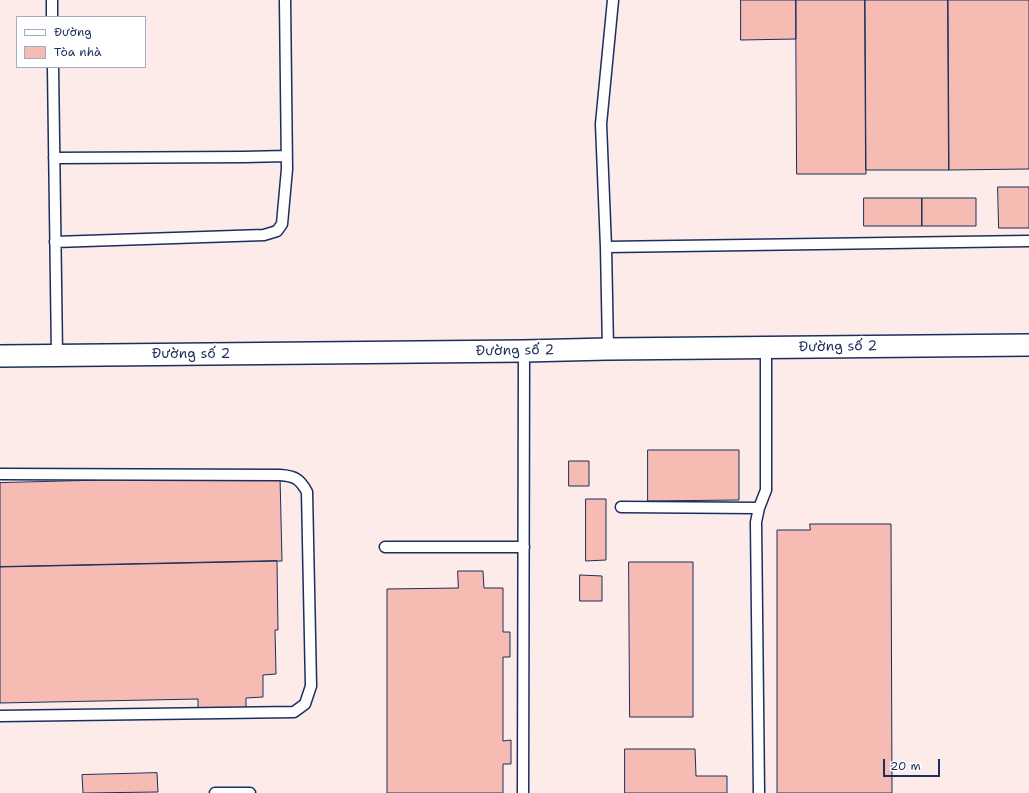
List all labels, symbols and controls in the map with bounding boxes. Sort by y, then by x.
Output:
legend [16,16,146,68]
text: Đường [54,24,92,40]
text: Tòa nhà [54,44,101,60]
street label: Đường số 2 [799,338,877,356]
street label: Đường số 2 [476,342,554,360]
street label: Đường số 2 [152,346,230,362]
scale bar [885,751,942,777]
text: 20 m [890,758,921,774]

